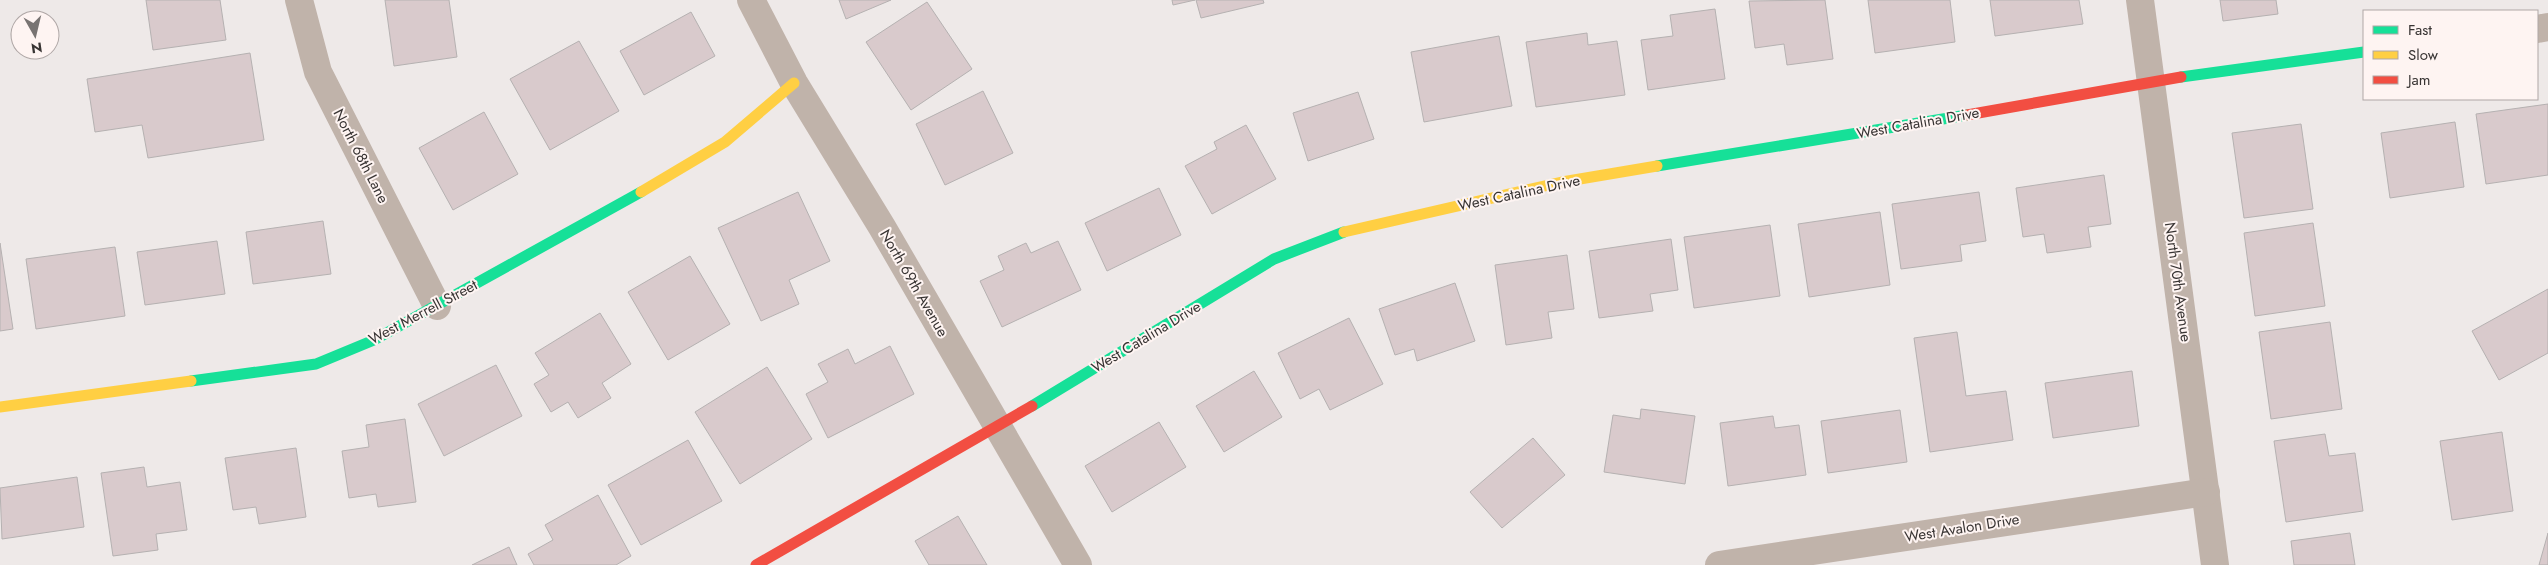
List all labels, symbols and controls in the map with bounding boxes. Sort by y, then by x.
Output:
north arrow [10,10,60,60]
legend [2363,10,2538,100]
text: Fast [2408,19,2432,41]
text: N [30,37,44,59]
text: Slow [2408,44,2439,66]
text: Jam [2406,69,2431,91]
street label: West Catalina Drive [1855,101,1981,145]
street label: North 68th Lane [328,105,394,207]
street label: West Catalina Drive [1456,169,1582,217]
street label: North 70th Avenue [2159,221,2197,343]
street label: North 69th Avenue [874,225,954,341]
street label: West Merrell Street [365,274,482,350]
street label: West Catalina Drive [1087,295,1205,378]
street label: West Avalon Drive [1903,508,2021,548]

